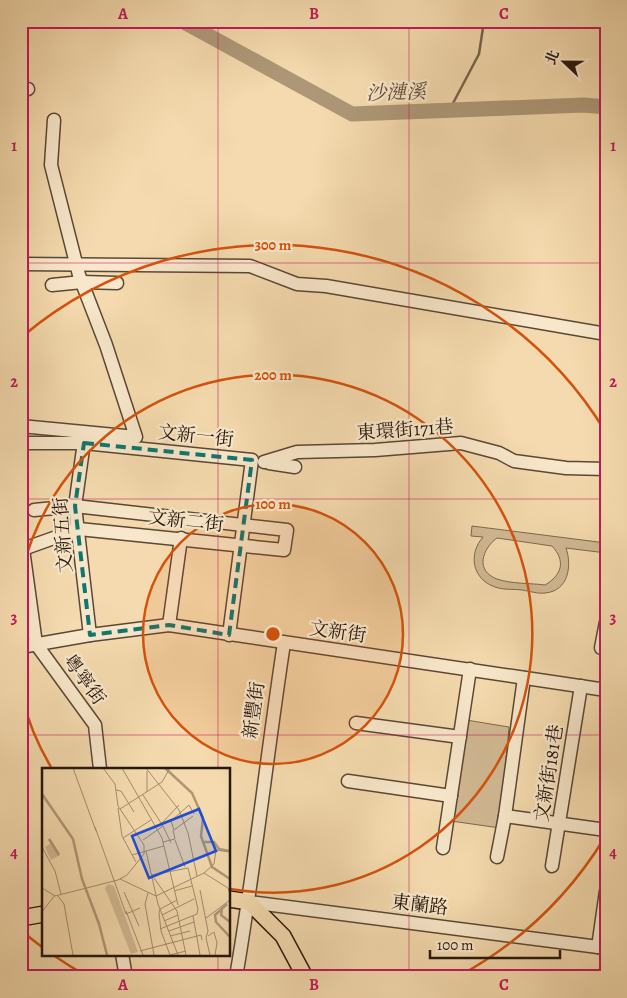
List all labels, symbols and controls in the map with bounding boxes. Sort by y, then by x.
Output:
text: A [117,3,129,25]
text: B [309,3,319,25]
text: C [499,3,509,25]
north arrow [540,38,590,88]
text: 北 [541,47,564,67]
water label: 沙漣溪 [366,78,428,107]
text: 1 [11,135,17,157]
text: 1 [610,135,616,157]
text: 300 m [255,235,292,255]
text: 200 m [254,365,292,385]
text: 2 [10,371,18,393]
text: 2 [609,371,617,393]
street label: 東環街171巷 [356,414,454,446]
street label: 文新一街 [157,419,235,453]
text: 100 m [255,494,291,514]
street label: 文新五街 [47,496,79,574]
street label: 文新二街 [147,504,225,538]
text: 3 [11,607,18,629]
text: 3 [610,607,617,629]
street label: 文新街 [308,615,368,649]
centre of rings [264,625,282,643]
street label: 粵寧街 [57,649,111,710]
street label: 新豐街 [237,680,271,740]
street label: 文新街181巷 [528,723,570,824]
inset map [42,768,230,956]
text: 4 [10,842,18,864]
text: 4 [609,842,617,864]
street label: 東蘭路 [390,889,450,921]
scale bar [430,928,560,960]
text: 100 m [437,935,474,955]
text: A [117,974,129,996]
text: B [309,974,319,996]
text: C [499,974,509,996]

